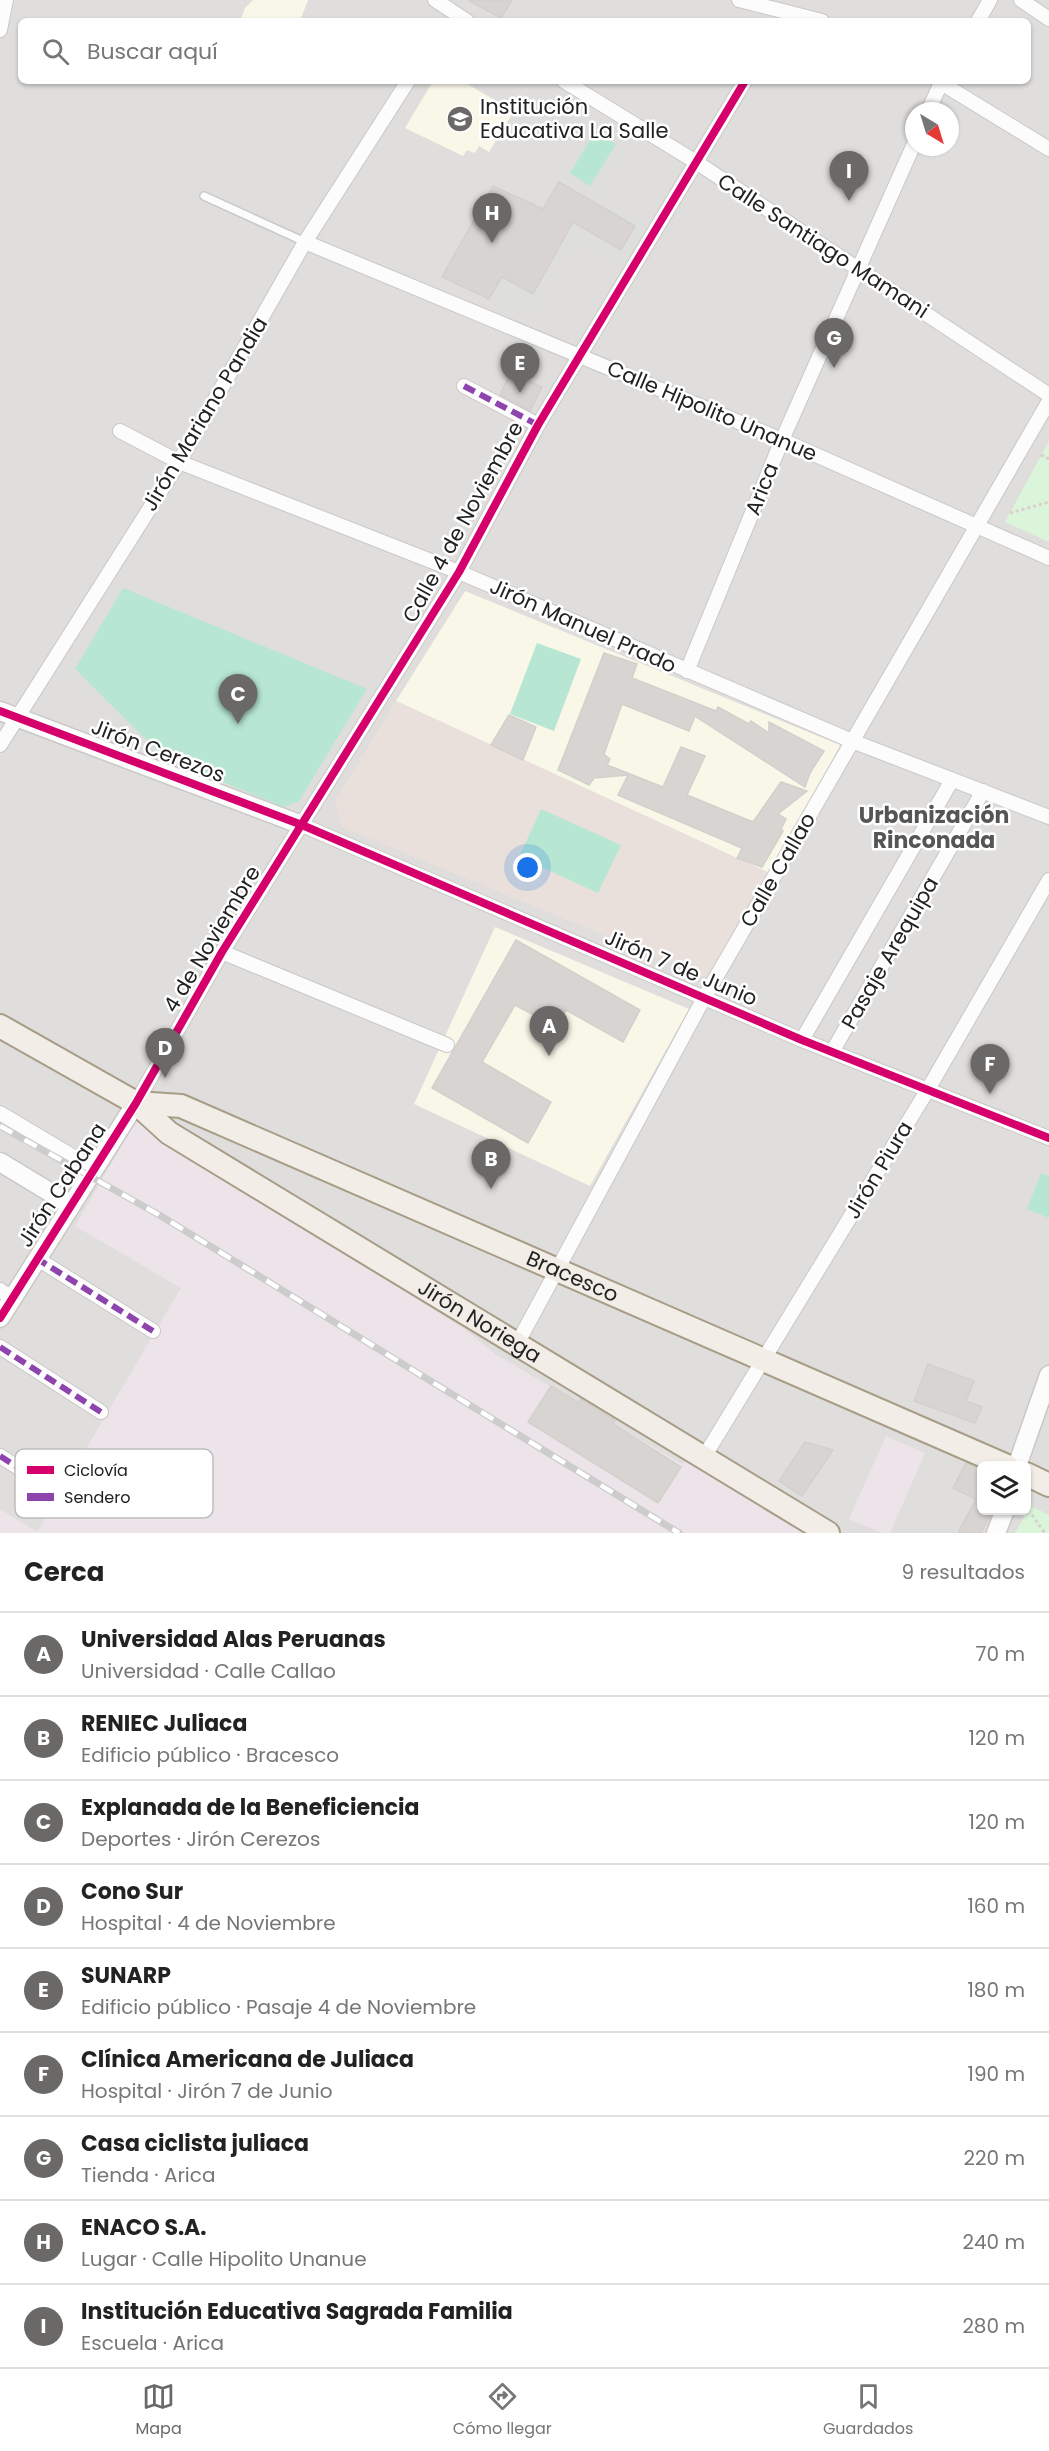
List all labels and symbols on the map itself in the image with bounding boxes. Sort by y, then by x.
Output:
place label: Institución Educativa La Salle [480,92,669,145]
north arrow [905,102,959,156]
school or university icon: Institución Educativa La Salle [445,104,475,134]
pin: I [830,152,868,201]
street label: Calle Santiago Mamani [712,166,934,325]
pin: H [472,194,512,243]
street label: Jirón Mariano Pandia [135,311,274,516]
pin: G [814,318,854,368]
pin: E [500,344,540,393]
street label: Calle Hipolito Unanue [603,353,822,468]
street label: Calle 4 de Noviembre [395,416,530,628]
street label: Arica [738,458,785,519]
street label: Jirón Manuel Prado [485,571,681,680]
pin: C [218,674,258,724]
street label: Jirón Cerezos [87,712,229,789]
district label: Urbanización Rinconada [859,800,1009,856]
street label: Calle Callao [733,807,822,932]
your location [513,853,542,882]
street label: 4 de Noviembre [156,860,267,1018]
street label: Pasaje Arequipa [834,871,945,1034]
street label: Jirón 7 de Junio [600,922,762,1013]
pin: A [530,1006,568,1056]
pin: D [146,1028,184,1078]
pin: F [970,1044,1010,1094]
street label: Jirón Piura [838,1115,919,1224]
street label: Jirón Cabana [10,1117,113,1253]
pin: B [472,1140,510,1189]
street label: Bracesco [522,1243,623,1309]
street label: Jirón Noriega [413,1272,547,1370]
legend [15,1449,213,1518]
text: Ciclovía [64,1459,128,1482]
text: Sendero [64,1486,131,1509]

